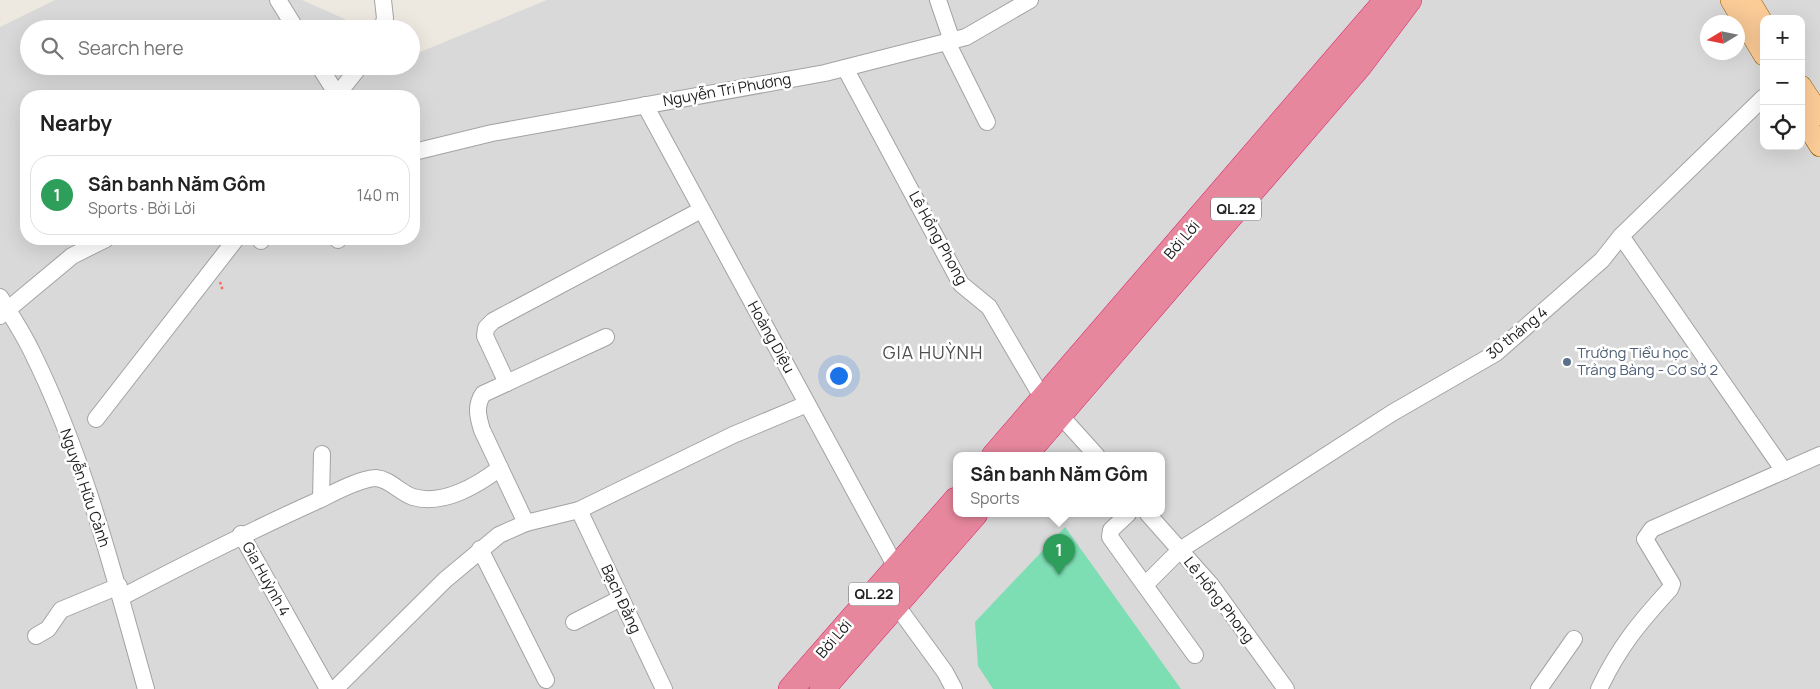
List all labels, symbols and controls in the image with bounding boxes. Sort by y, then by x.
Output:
north arrow [1700,15,1745,60]
map controls [1760,15,1805,150]
button: + [1760,15,1805,60]
search box [20,20,420,75]
icon: search [38,34,66,62]
text: Search here [78,35,184,61]
button: − [1760,60,1805,105]
street label: Nguyễn Tri Phương [661,68,793,111]
button: locate [1760,105,1805,150]
text: Nearby [40,109,112,137]
text: Sân banh Năm Gôm [88,171,266,197]
text: 1 [53,184,61,206]
text: 140 m [357,184,399,206]
street label: Lê Hồng Phong [904,187,973,288]
text: Sports · Bời Lời [88,197,196,219]
road number: QL.22 [1211,198,1261,220]
street label: Bời Lời [1159,216,1204,264]
street label: Hoàng Diệu [743,297,800,377]
street label: 30 tháng 4 [1482,301,1552,364]
district label: GIA HUỲNH [883,340,983,364]
place label: Trường Tiểu học Trảng Bàng - Cơ sở 2 [1577,342,1718,380]
marker: Trường Tiểu học Trảng Bàng - Cơ sở 2 [1561,356,1573,368]
your location [826,363,852,389]
street label: Nguyễn Hữu Cảnh [55,426,116,550]
popup [953,452,1165,517]
text: Sân banh Năm Gôm [970,461,1148,487]
text: Sports [970,487,1020,509]
pin: 1 [1043,534,1075,575]
street label: Gia Huỳnh 4 [237,538,296,620]
street label: Lê Hồng Phong [1179,552,1260,647]
street label: Bạch Đằng [596,561,647,637]
road number: QL.22 [849,582,899,606]
street label: Bời Lời [811,615,856,663]

